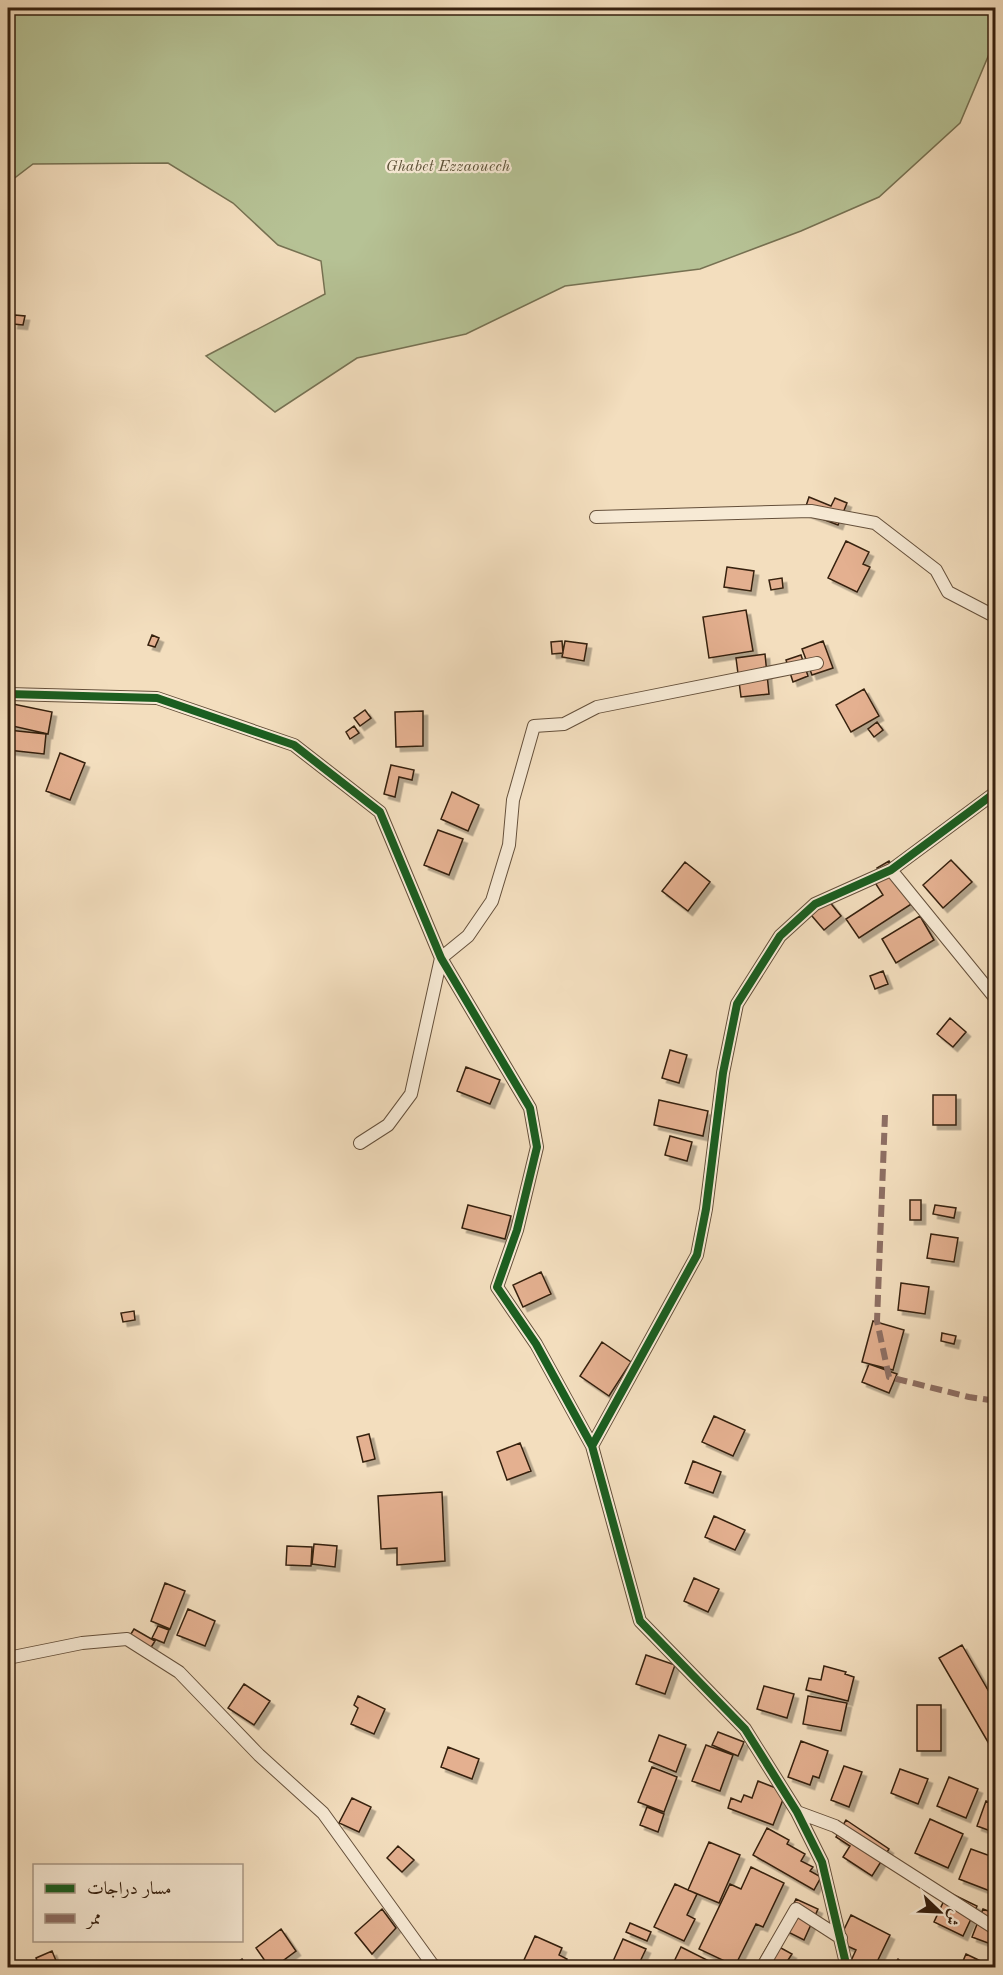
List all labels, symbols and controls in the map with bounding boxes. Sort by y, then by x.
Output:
park label: Ghabet Ezzaouech [386,159,510,175]
legend [33,1864,243,1942]
text: مسار دراجات [87,1880,171,1899]
north arrow [910,1882,970,1942]
text: ش [942,1907,962,1928]
text: ممر [85,1910,101,1930]

